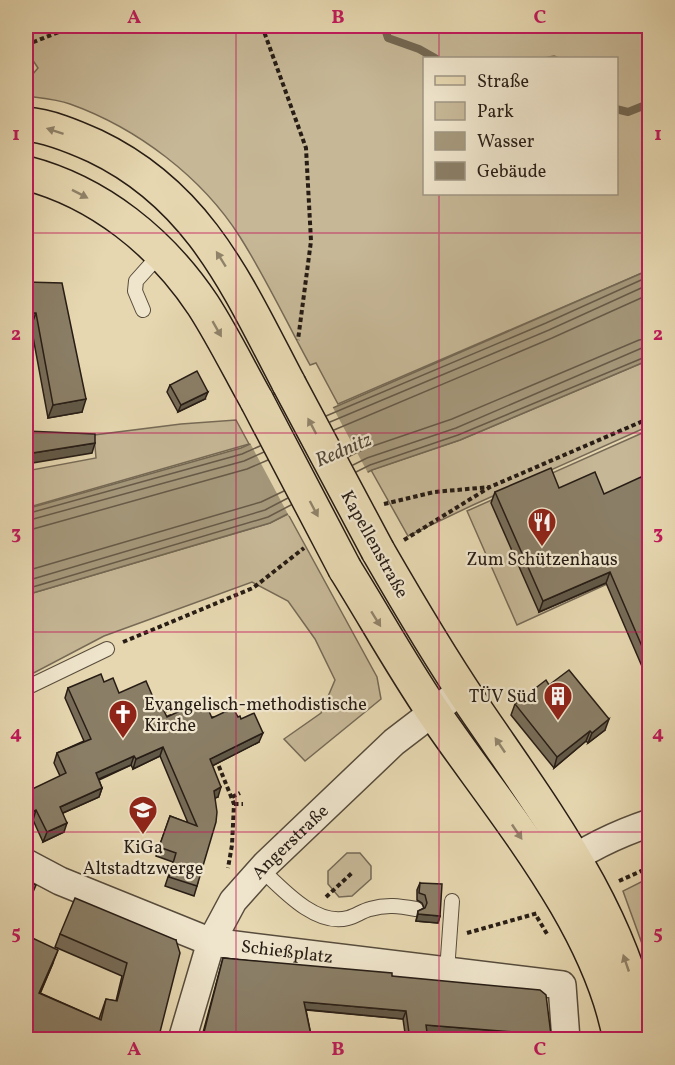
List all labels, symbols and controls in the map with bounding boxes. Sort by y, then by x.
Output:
text: A [127,4,141,32]
text: B [331,4,345,32]
text: C [534,4,547,32]
legend [423,57,618,195]
text: Straße [477,70,529,95]
text: Park [477,100,514,125]
text: 1 [12,121,20,149]
text: 1 [654,121,662,149]
one-way arrow [46,125,64,135]
text: Wasser [477,130,535,155]
text: Gebäude [477,160,546,185]
one-way arrow [72,189,89,199]
one-way arrow [216,251,227,267]
one-way arrow [212,320,222,337]
text: 2 [11,321,21,349]
text: 2 [653,321,663,349]
one-way arrow [307,417,316,434]
water label: Rednitz [311,426,376,475]
street label: Kapellenstraße [334,486,414,603]
one-way arrow [309,501,319,518]
restaurant icon: Zum Schützenhaus [526,506,558,548]
text: 3 [11,520,21,548]
text: 3 [653,520,663,548]
place label: Zum Schützenhaus [466,548,618,573]
one-way arrow [370,611,381,627]
building icon: TÜV Süd [542,680,574,722]
place label: TÜV Süd [469,685,537,710]
place label: Evangelisch-methodistische Kirche [144,693,367,739]
church icon: Evangelisch-methodistische Kirche [107,698,139,740]
text: 4 [10,720,22,748]
text: 4 [652,720,664,748]
one-way arrow [494,738,506,754]
school or university icon: KiGa Altstadtzwerge [127,794,159,836]
street label: Angerstraße [247,799,335,886]
one-way arrow [511,824,523,840]
place label: KiGa Altstadtzwerge [83,836,203,882]
text: 5 [11,920,21,948]
text: 5 [653,920,663,948]
street label: Schießplatz [239,935,334,971]
one-way arrow [620,954,630,972]
text: A [127,1036,141,1064]
text: B [331,1036,345,1064]
text: C [534,1036,547,1064]

